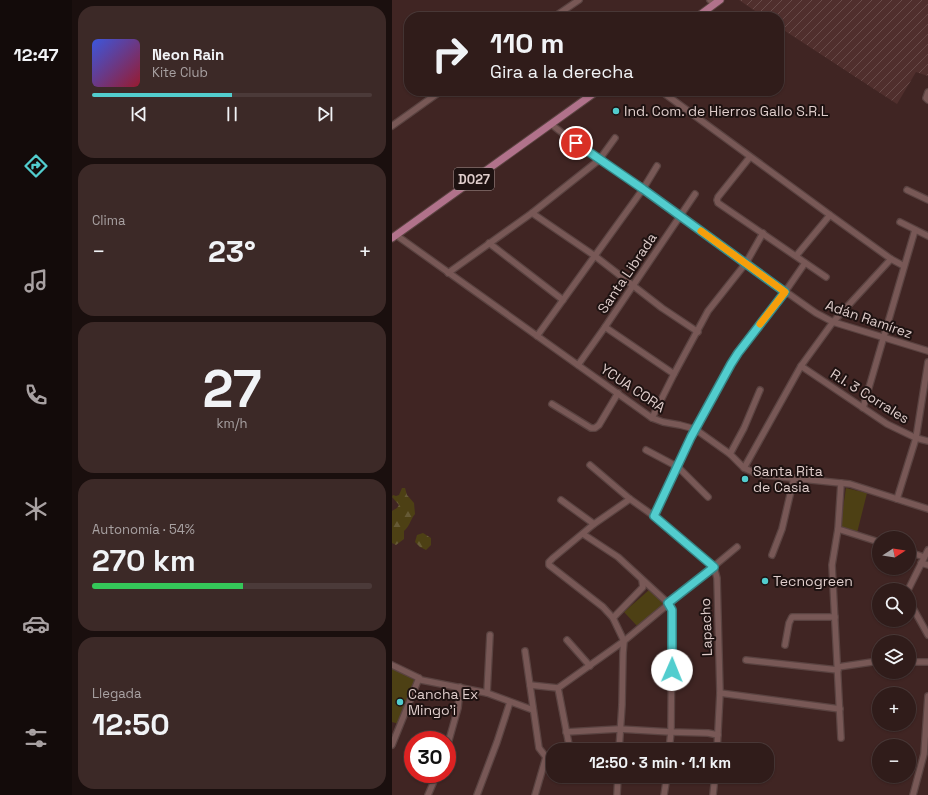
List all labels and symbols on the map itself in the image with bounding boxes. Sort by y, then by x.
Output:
place label: Ind. Com. de Hierros Gallo S.R.L [624,102,829,120]
marker: Ind. Com. de Hierros Gallo S.R.L [611,106,621,116]
pin [559,126,593,160]
road number: D027 [454,168,494,190]
street label: Santa Librada [594,229,660,317]
street label: Adán Ramírez [823,296,915,342]
street label: YCUA CORA [597,360,669,416]
street label: R.I. 3 Corrales [827,365,913,427]
place label: Santa Rita de Casia [753,462,823,496]
marker: Santa Rita de Casia [740,474,750,484]
north arrow [872,531,916,575]
place label: Tecnogreen [773,572,853,590]
marker: Tecnogreen [760,576,770,586]
street label: Lapacho [696,598,716,656]
position arrow [651,649,693,691]
place label: Cancha Ex Mingo'i [408,685,478,719]
marker: Cancha Ex Mingo'i [395,697,405,707]
speed limit sign: 30 [404,731,456,783]

